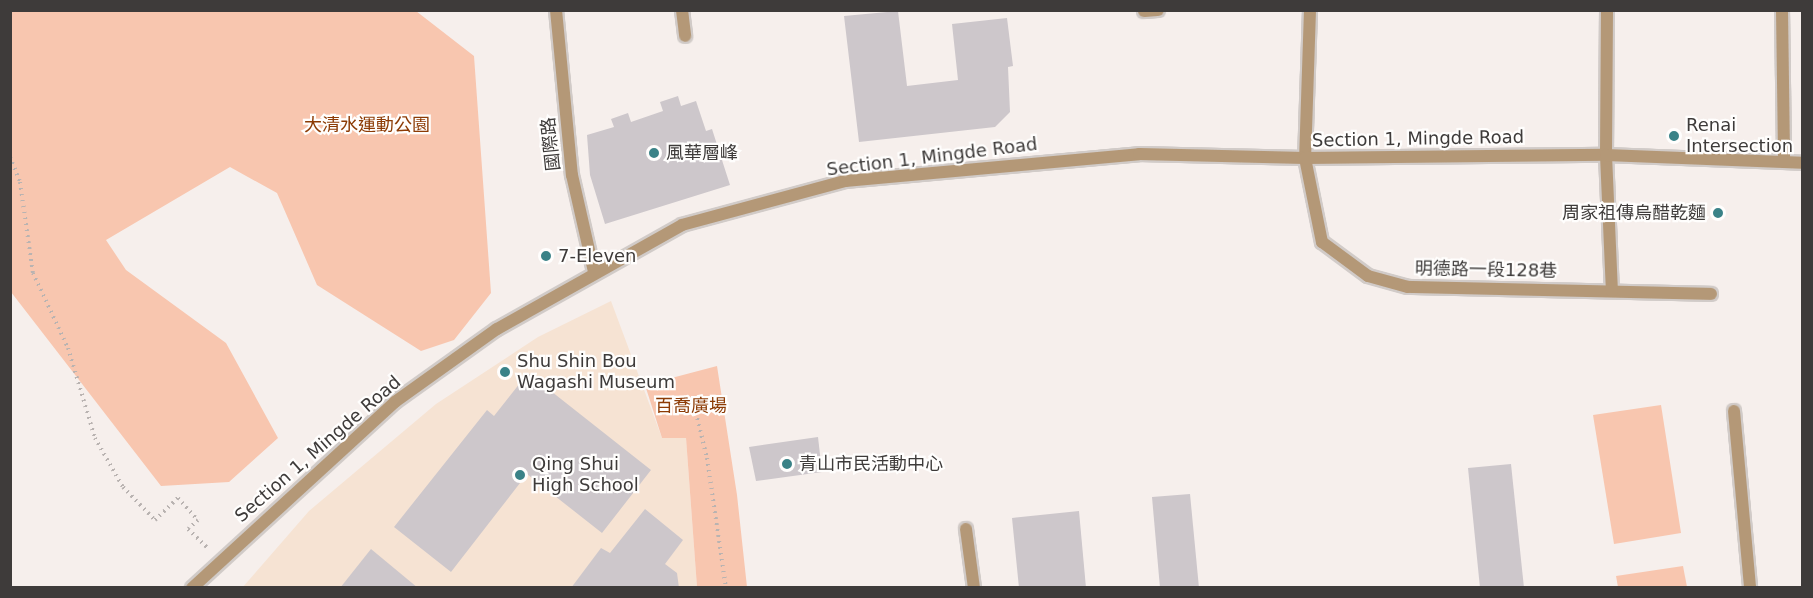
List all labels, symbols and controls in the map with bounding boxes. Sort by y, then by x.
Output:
park label: 大清水運動公園 [304,114,430,136]
place label: Renai Intersection [1686,115,1793,158]
street label: 國際路 [537,116,565,172]
street label: Section 1, Mingde Road [1312,126,1524,152]
marker: Renai Intersection [1667,129,1681,143]
street label: Section 1, Mingde Road [825,133,1039,181]
place label: 風華層峰 [666,142,738,164]
marker: 風華層峰 [647,146,661,160]
place label: 周家祖傳烏醋乾麵 [1562,202,1706,224]
marker: 周家祖傳烏醋乾麵 [1711,206,1725,220]
place label: 7-Eleven [558,245,637,267]
marker: 7-Eleven [539,249,553,263]
street label: 明德路一段128巷 [1415,258,1557,282]
place label: Shu Shin Bou Wagashi Museum [517,351,675,394]
marker: Shu Shin Bou Wagashi Museum [498,365,512,379]
street label: Section 1, Mingde Road [231,371,405,527]
park label: 百喬廣場 [655,395,727,417]
place label: 青山市民活動中心 [799,453,943,475]
place label: Qing Shui High School [532,454,639,496]
marker: 青山市民活動中心 [780,457,794,471]
marker: Qing Shui High School [513,468,527,482]

